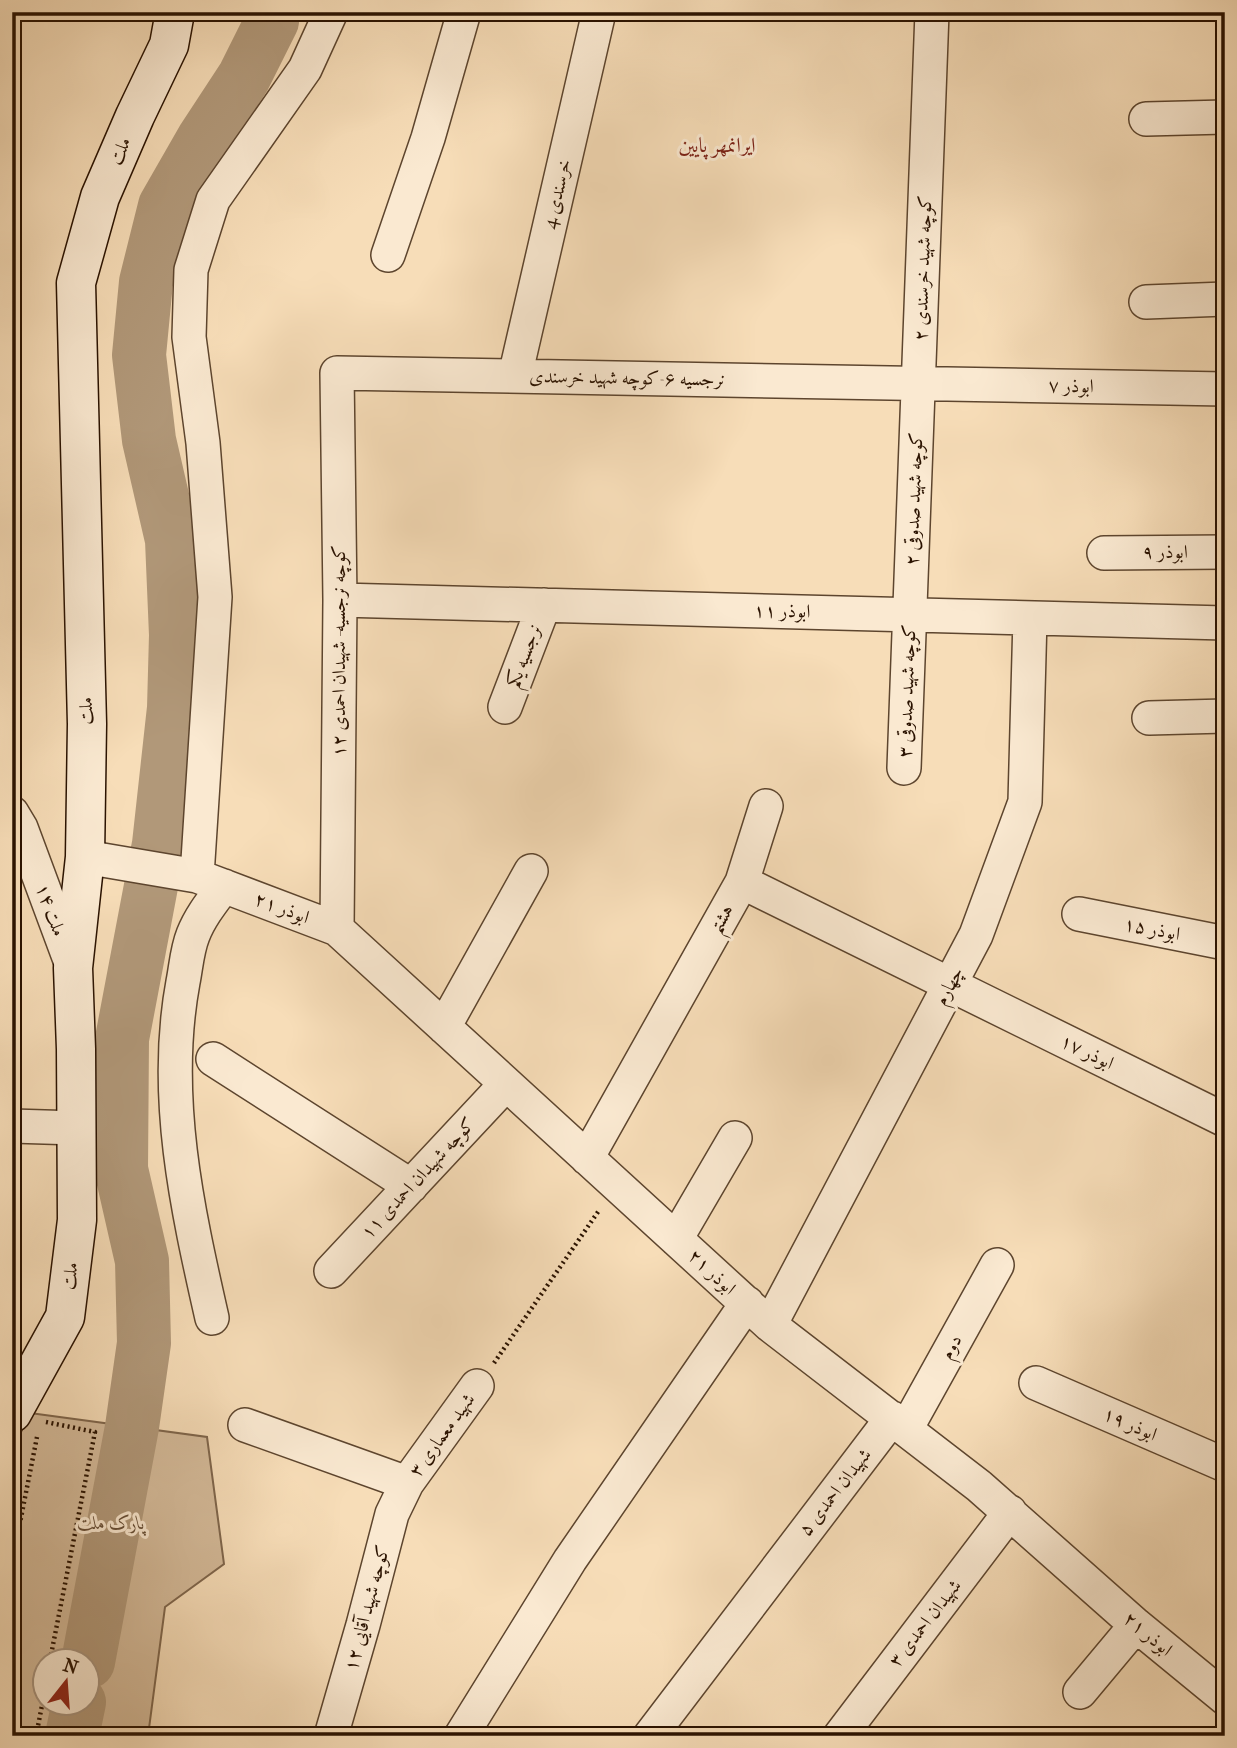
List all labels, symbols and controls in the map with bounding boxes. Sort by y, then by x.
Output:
district label: ایرانمهر پایین [679,133,755,160]
street label: ملت [104,134,136,168]
street label: خرسندی 4 [538,157,576,231]
street label: کوچه شهید خرسندی ۲ [909,195,939,341]
street label: نرجسیه ۶-کوچه شهید خرسندی [529,365,725,393]
street label: ۷ ابوذر [1048,375,1094,398]
street label: کوچه شهید صدوقی ۲ [901,432,929,566]
street label: ۹ ابوذر [1142,541,1188,564]
street label: کوچه نرجسیه- شهیدان احمدی ۱۲ [328,545,352,757]
street label: ابوذر ۱۱ [753,600,811,623]
street label: نرجسیه یکم [502,621,552,693]
street label: کوچه شهید صدوقی ۳ [894,624,922,758]
street label: ملت [75,697,97,725]
street label: ۱۴ ملت [31,881,71,939]
street label: ۲۱ ابوذر [251,888,312,929]
street label: هشتم [704,901,745,941]
street label: ۱۵ ابوذر [1122,913,1182,946]
street label: چهارم [930,963,973,1011]
street label: ۱۷ ابوذر [1056,1030,1117,1075]
street label: کوچه شهیدان احمدی ۱۱ [356,1113,481,1244]
street label: ۲۱ ابوذر [683,1245,740,1300]
street label: ملت [57,1261,83,1291]
street label: دوم [935,1331,971,1366]
street label: شهید معماری ۳ [404,1389,480,1482]
street label: ابوذر ۱۹ [1099,1402,1160,1447]
street label: شهیدان احمدی ۵ [794,1444,877,1541]
park label: پارک ملت [77,1512,146,1536]
street label: کوچه شهید آقایی ۱۲ [340,1543,396,1674]
street label: شهیدان احمدی ۳ [884,1575,967,1672]
street label: ۲۱ ابوذر [1119,1607,1177,1661]
north arrow [32,1646,102,1716]
text: N [61,1654,81,1679]

